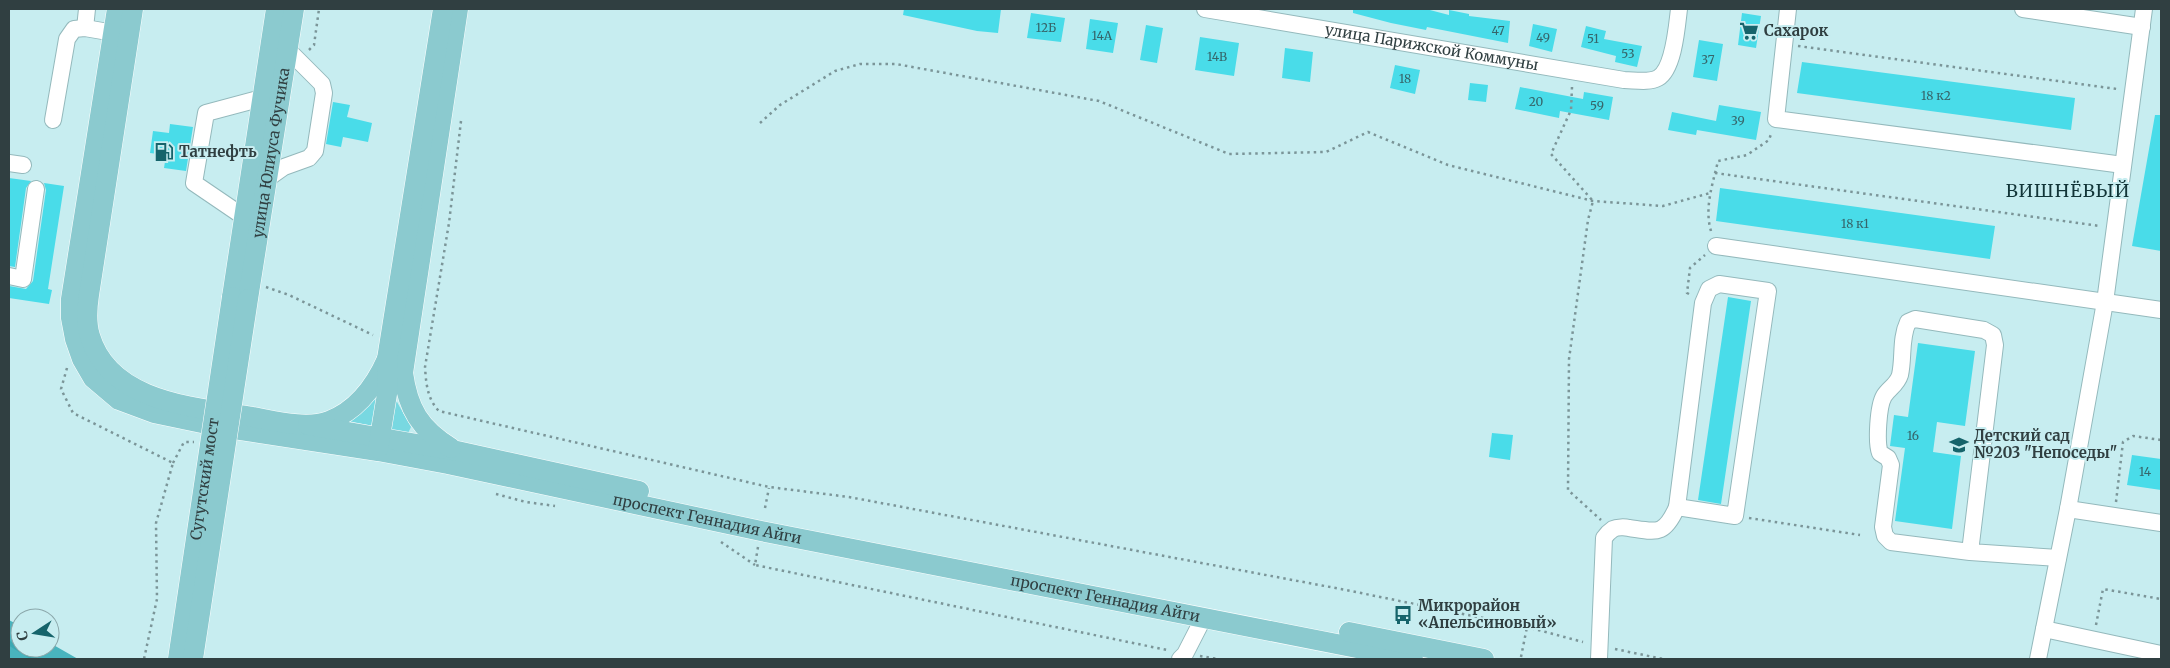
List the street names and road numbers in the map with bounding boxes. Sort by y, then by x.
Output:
street label: улица Парижской Коммуны [1324,20,1540,74]
street label: улица Юлиуса Фучика [248,66,294,239]
street label: Сугутский мост [186,416,223,541]
street label: проспект Геннадия Айги [611,490,803,548]
street label: проспект Геннадия Айги [1009,570,1202,626]

